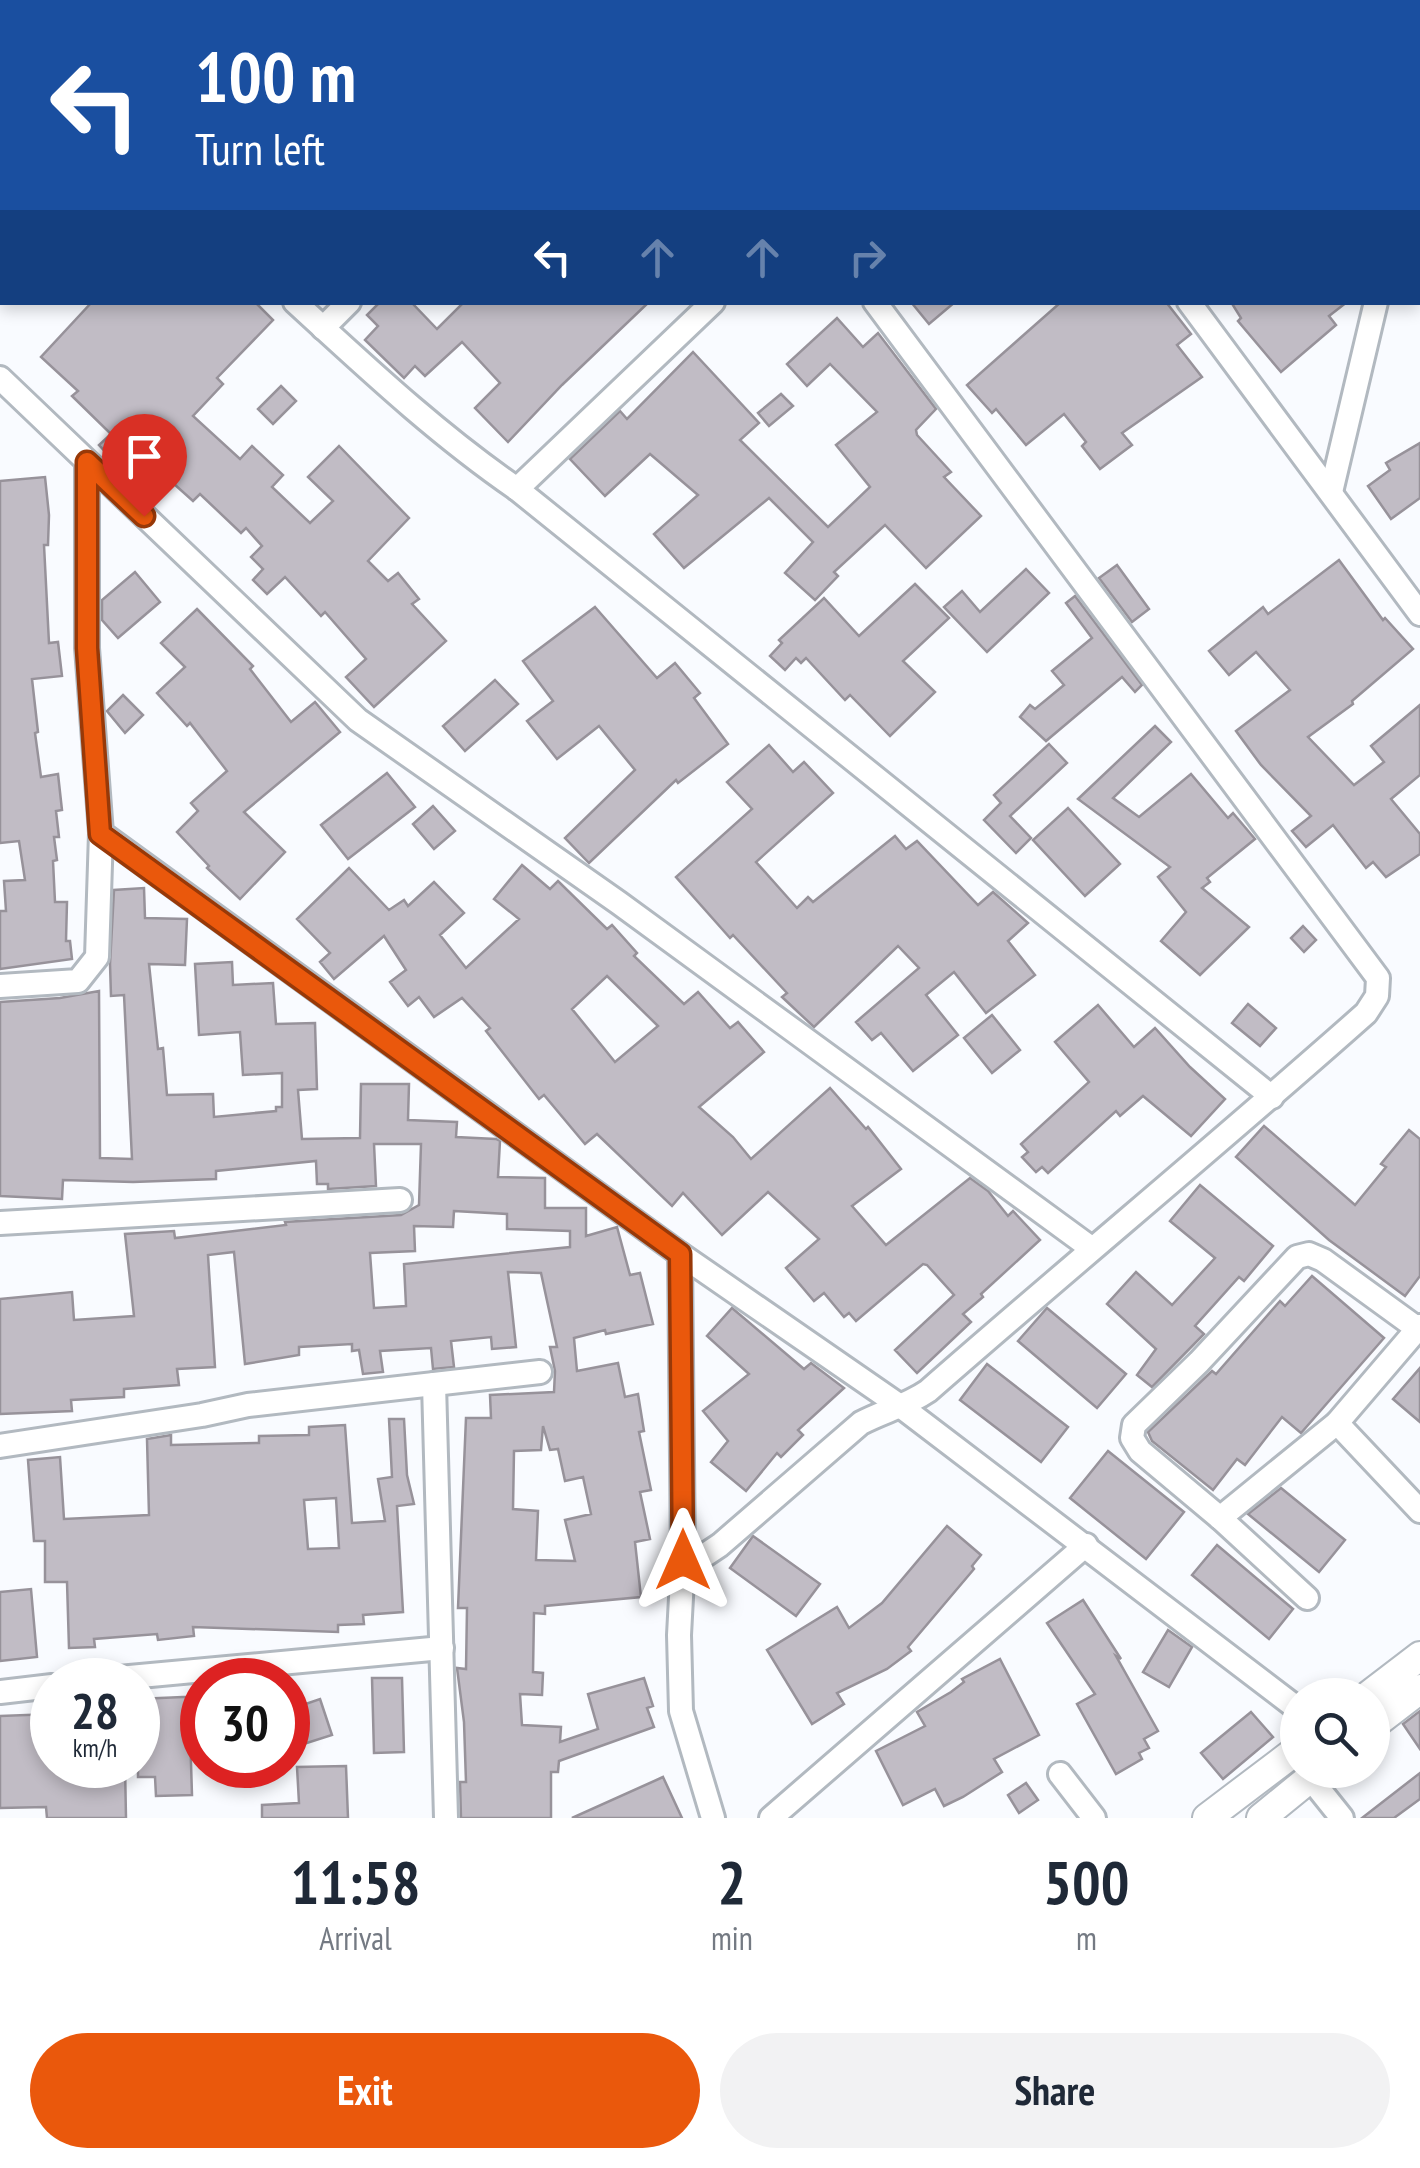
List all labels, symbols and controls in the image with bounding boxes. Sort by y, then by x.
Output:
text: 100 m [195,31,356,121]
icon: left [30,40,160,170]
text: Turn left [195,119,325,177]
icon: left [525,230,580,285]
icon: ahead [630,230,685,285]
icon: ahead [735,230,790,285]
icon: right [840,230,895,285]
pin [102,414,187,517]
icon: arrive [117,429,172,484]
position arrow [631,1508,735,1612]
speed limit sign: 30 [180,1658,310,1788]
text: 28 [71,1678,119,1743]
map controls [1280,1678,1390,1788]
button: search [1280,1678,1390,1788]
text: km/h [73,1732,117,1764]
text: 11:58 [291,1843,420,1921]
text: 2 [718,1843,746,1921]
text: 500 [1043,1843,1129,1921]
text: Arrival [319,1917,392,1959]
text: min [711,1917,753,1959]
text: m [1076,1917,1097,1959]
button: Exit [30,2033,700,2148]
button: Share [720,2033,1390,2148]

